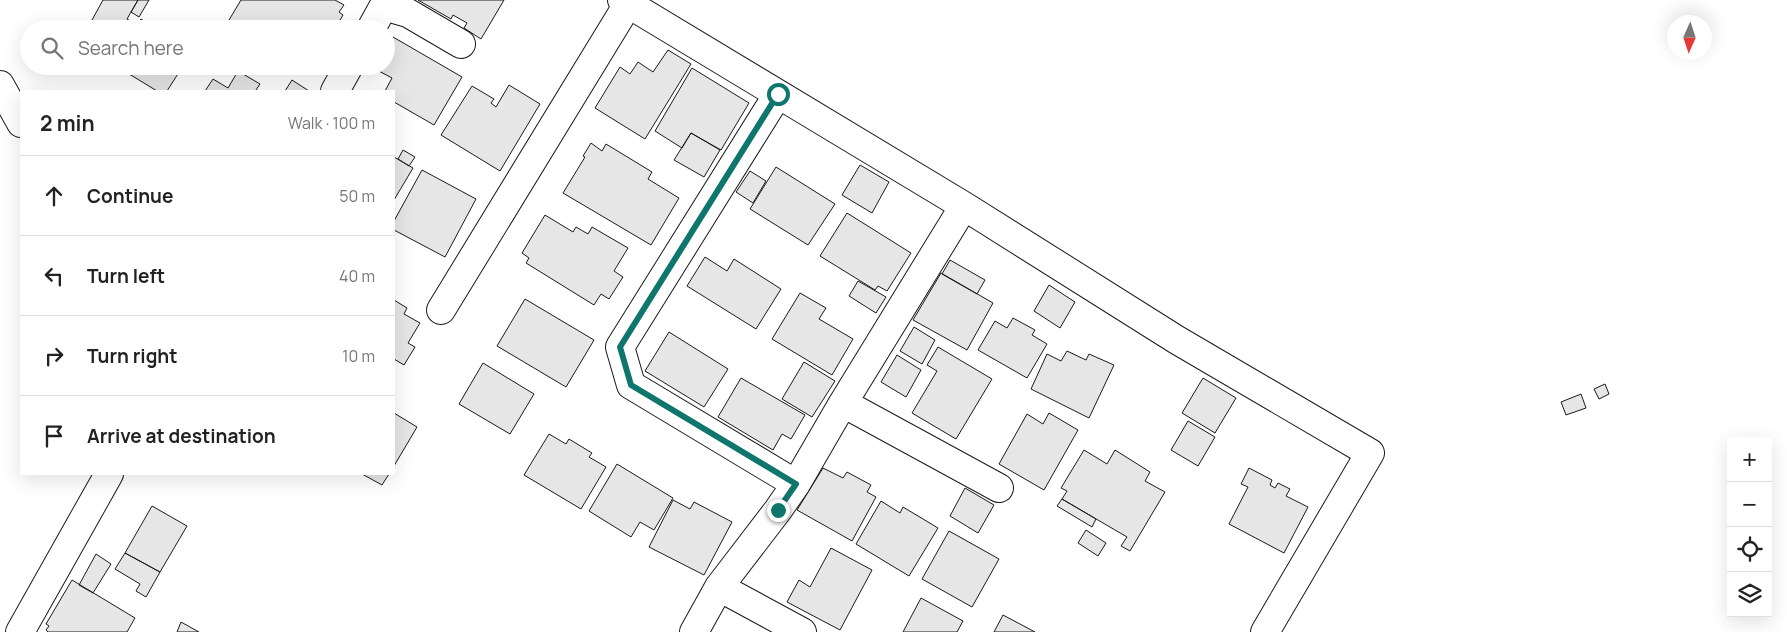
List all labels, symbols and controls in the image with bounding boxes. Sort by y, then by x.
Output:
north arrow [1667,15,1712,60]
search box [20,20,395,75]
icon: search [38,34,66,62]
text: Search here [78,35,184,61]
route start [767,83,790,106]
text: 2 min [40,109,95,137]
text: Walk · 100 m [288,112,375,134]
icon: ahead [40,182,68,210]
text: Continue [87,183,173,209]
text: 50 m [339,185,375,207]
icon: left [40,262,68,290]
text: Turn left [87,263,165,289]
text: 40 m [339,265,375,287]
icon: right [40,342,68,370]
text: Turn right [87,343,177,369]
text: 10 m [342,345,375,367]
icon: arrive [40,422,68,450]
text: Arrive at destination [87,423,276,449]
map controls [1727,437,1772,617]
button: + [1727,437,1772,482]
button: − [1727,482,1772,527]
route end [767,499,790,522]
button: locate [1727,527,1772,572]
button: layers [1727,572,1772,617]

